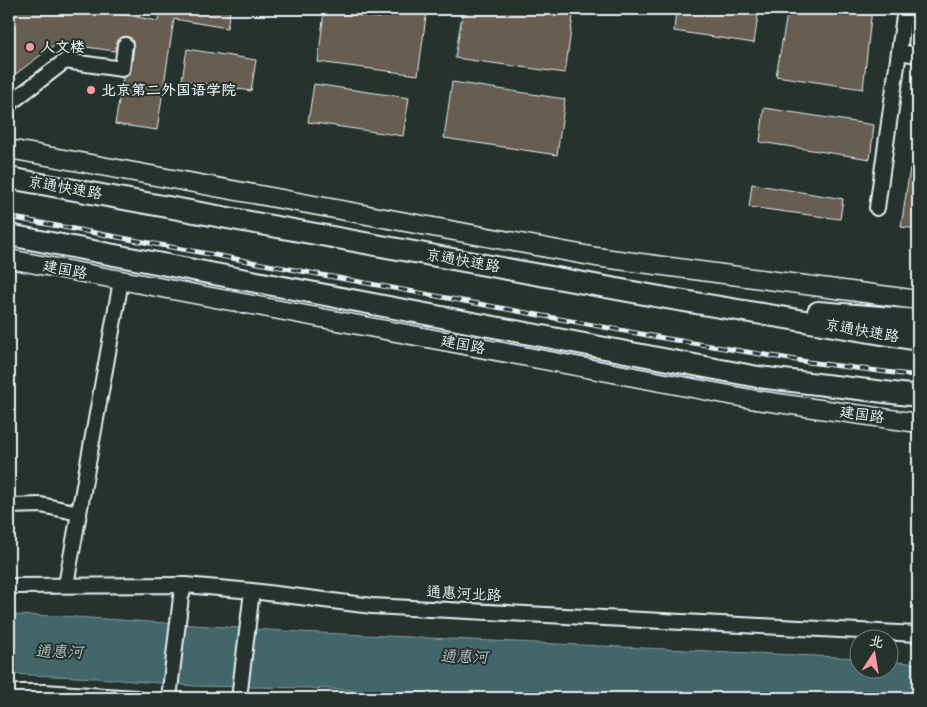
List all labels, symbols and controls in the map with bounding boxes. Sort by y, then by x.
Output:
place label: 人文楼 [40,37,85,58]
marker: 人文楼 [24,41,36,53]
place label: 北京第二外国语学院 [101,80,236,101]
marker: 北京第二外国语学院 [85,84,97,96]
street label: 京通快速路 [26,171,104,205]
street label: 京通快速路 [424,244,502,278]
street label: 建国路 [41,255,89,285]
street label: 京通快速路 [823,314,901,348]
street label: 建国路 [439,330,487,360]
street label: 建国路 [838,401,886,429]
street label: 通惠河北路 [426,582,502,606]
north arrow [850,630,900,680]
text: 北 [868,631,885,653]
water label: 通惠河 [35,641,86,663]
water label: 通惠河 [440,646,491,668]

